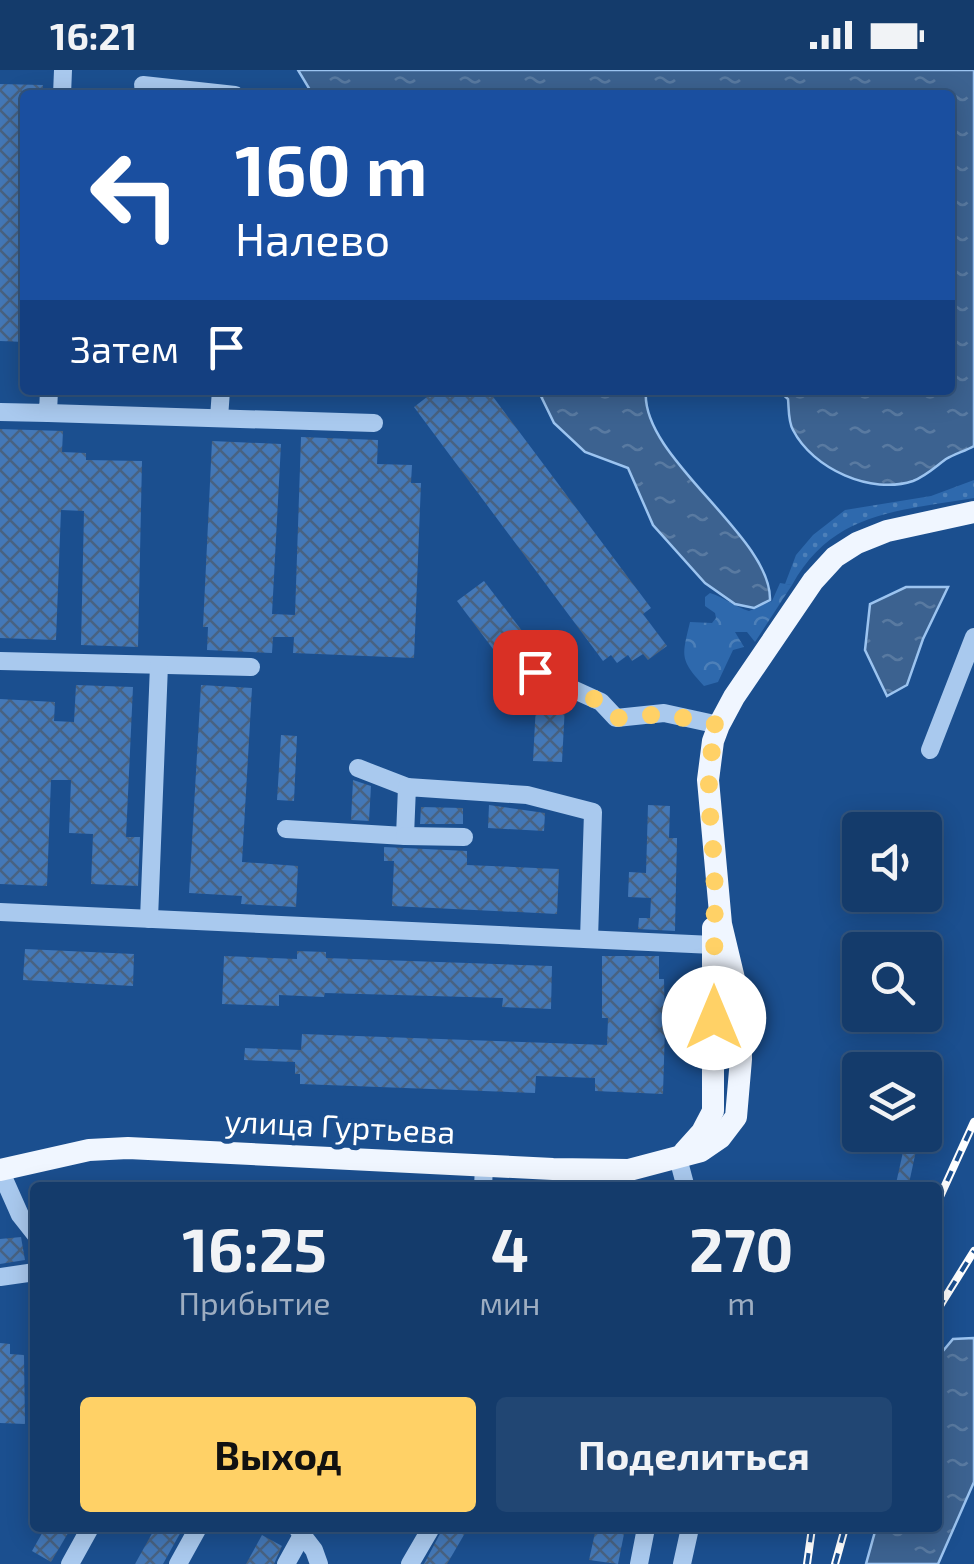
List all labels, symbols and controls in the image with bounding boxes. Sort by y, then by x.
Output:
text: 16:21 [50,12,137,58]
text: 160 m [235,126,428,210]
icon: left [70,130,200,260]
text: Налево [235,211,390,265]
icon: arrive [199,320,254,375]
text: Затем [70,325,179,371]
pin [493,630,578,715]
icon: arrive [508,645,563,700]
map controls [842,812,942,1152]
button: sound [842,812,942,912]
button: search [842,932,942,1032]
position arrow [662,966,766,1070]
button: layers [842,1052,942,1152]
street label: улица Гуртьева [224,1100,456,1151]
text: 16:25 [182,1212,327,1284]
text: 4 [491,1212,529,1284]
text: 270 [689,1212,793,1284]
text: Прибытие [179,1283,331,1321]
text: мин [479,1283,541,1321]
text: m [727,1283,755,1321]
button: Выход [80,1397,476,1512]
button: Поделиться [496,1397,892,1512]

